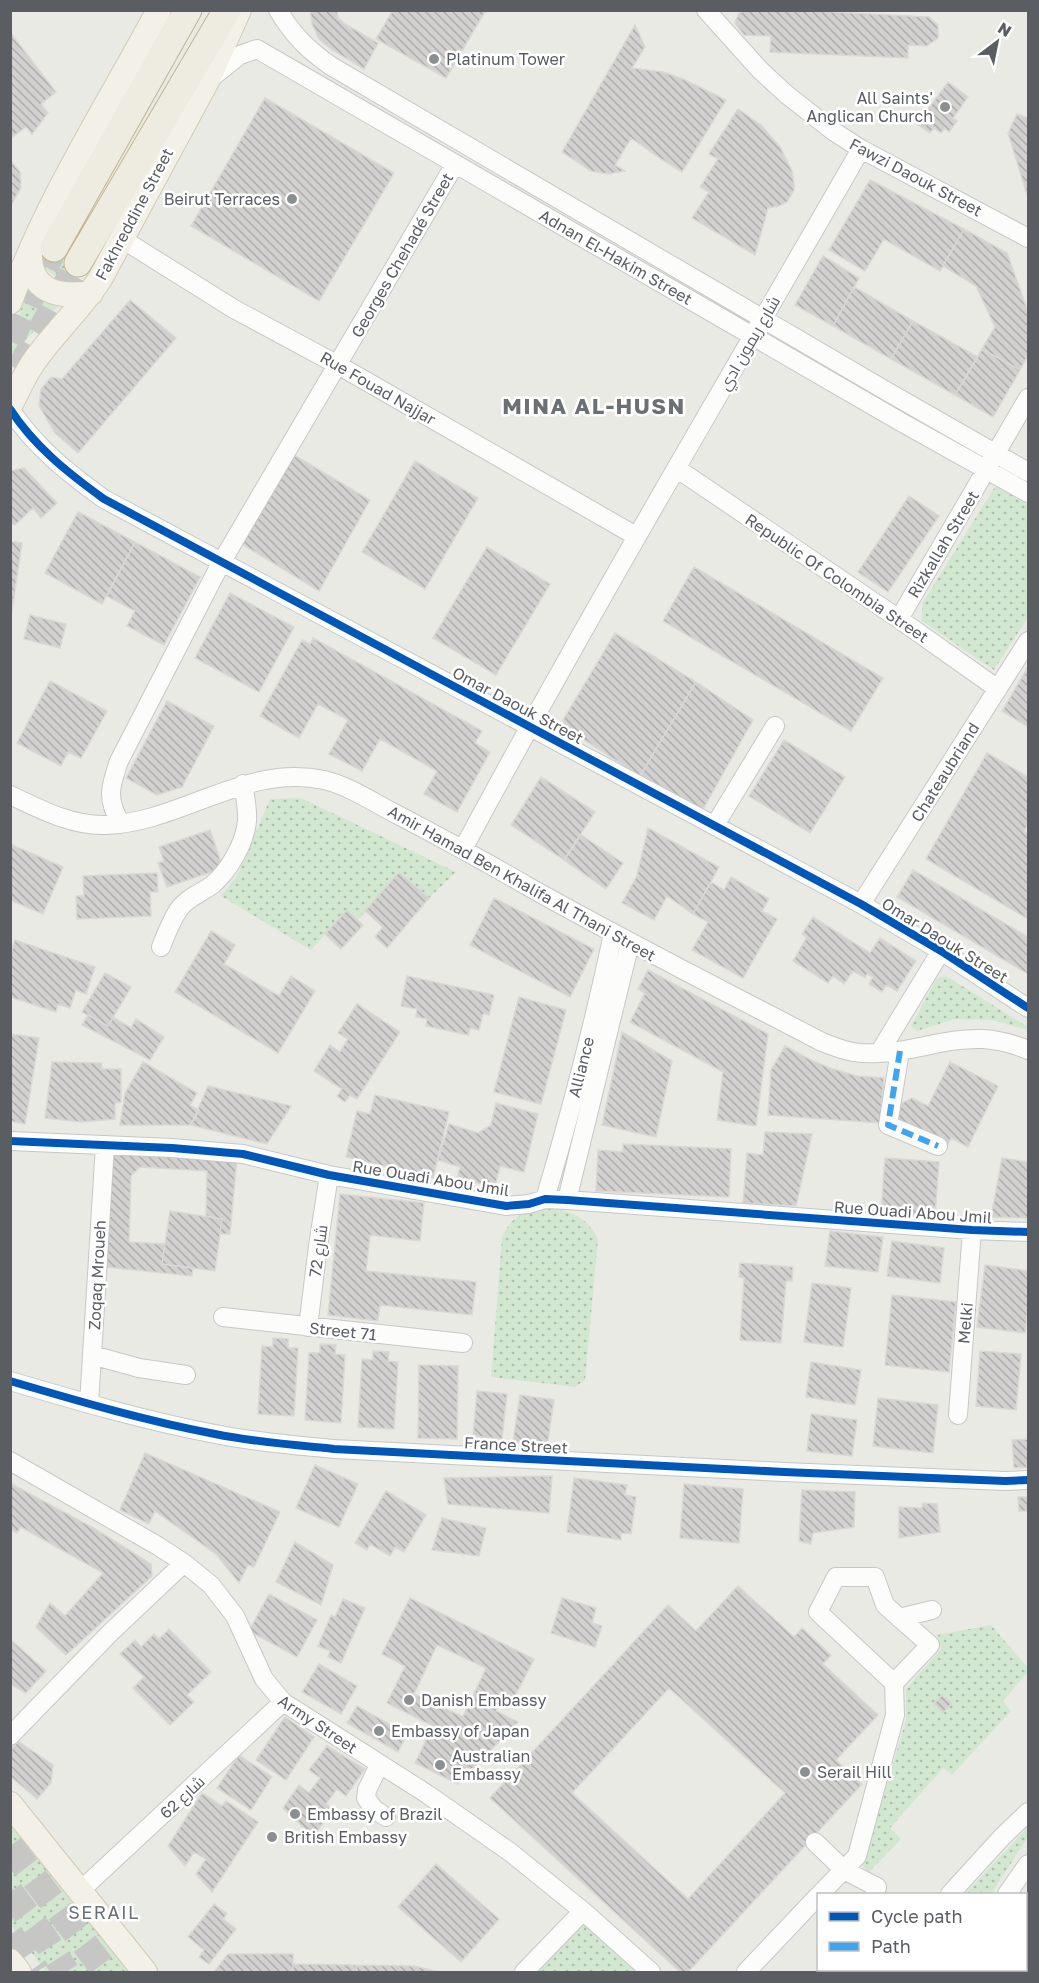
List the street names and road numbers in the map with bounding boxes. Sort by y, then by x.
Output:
street label: Fawzi Daouk Street [846,134,986,220]
street label: Fakhreddine Street [91,144,177,284]
street label: Georges Chehadé Street [347,169,457,341]
street label: Adnan El-Hakim Street [536,205,696,309]
street label: شارع ريمون ادي [714,292,788,396]
street label: Rue Fouad Najjar [317,347,439,429]
street label: Rizkallah Street [903,487,983,601]
street label: Republic Of Colombia Street [741,509,933,647]
street label: Omar Daouk Street [449,662,587,748]
street label: Chateaubriand [907,719,983,825]
street label: Amir Hamad Ben Khalifa Al Thani Street [385,801,659,965]
street label: Omar Daouk Street [878,893,1012,987]
street label: Alliance [564,1035,598,1099]
street label: Rue Ouadi Abou Jmil [351,1156,511,1200]
street label: Rue Ouadi Abou Jmil [833,1196,993,1228]
street label: Zoqaq Mroueh [84,1220,110,1330]
street label: شارع 72 [304,1223,334,1279]
street label: Melki [953,1301,977,1345]
street label: Street 71 [308,1318,378,1345]
street label: France Street [464,1432,568,1458]
street label: Army Street [275,1690,361,1758]
street label: شارع 62 [155,1771,210,1824]

